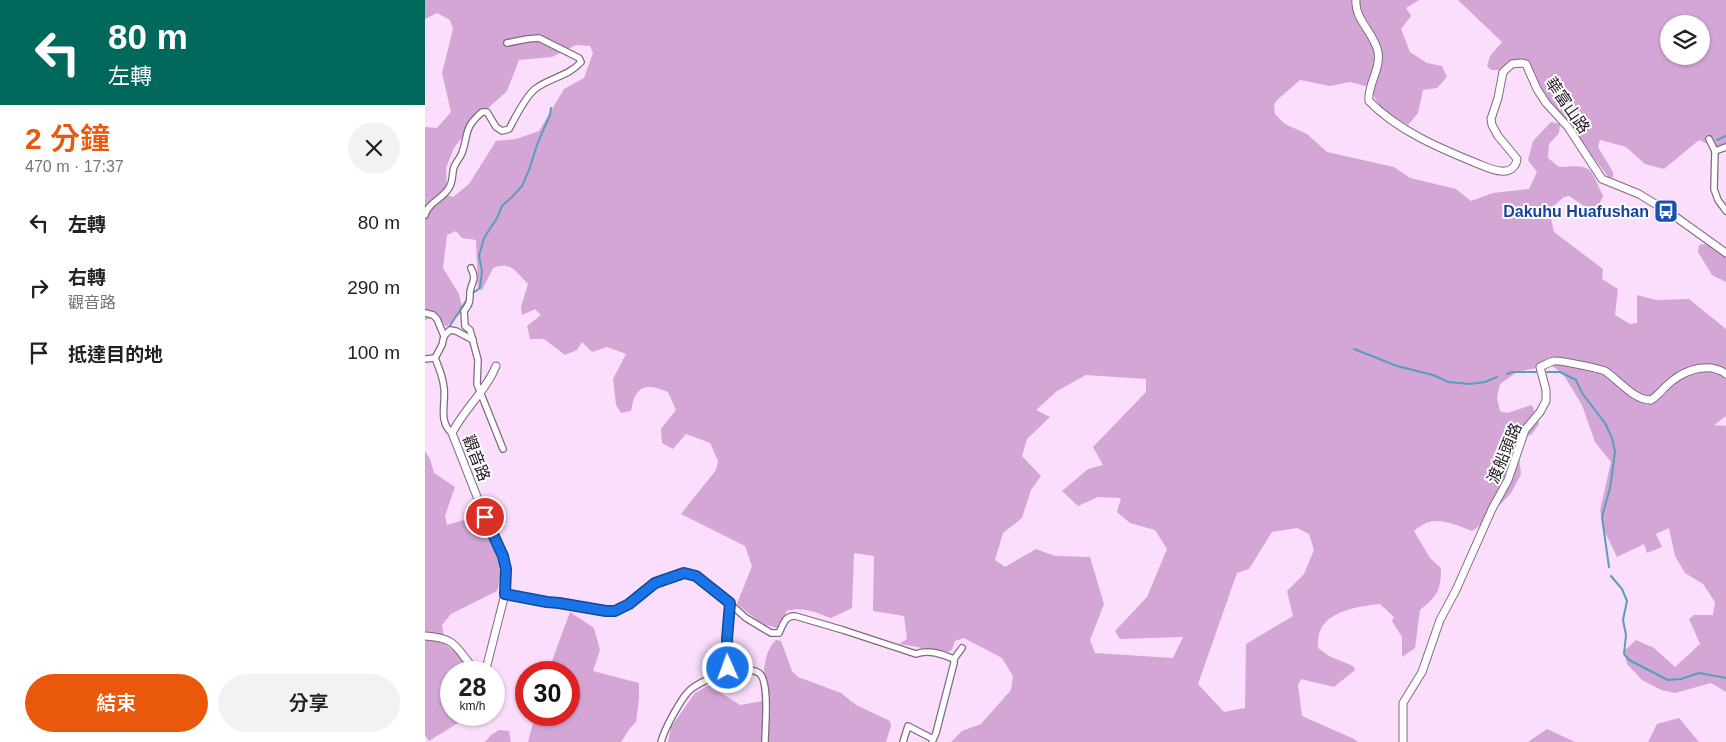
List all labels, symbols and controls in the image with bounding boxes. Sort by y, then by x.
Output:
map controls [1660,15,1710,65]
button: layers [1660,15,1710,65]
text: 80 m [108,17,188,56]
icon: left [25,20,90,85]
text: 左轉 [108,64,152,89]
street label: 華富山路 [1542,74,1593,136]
text: 2 分鐘 [25,122,110,155]
button: close [348,122,400,174]
text: 470 m · 17:37 [25,158,124,175]
bus stop icon: Dakuhu Huafushan [1653,198,1679,224]
place label: Dakuhu Huafushan [1503,203,1649,220]
icon: left [25,209,53,237]
text: 80 m [358,212,400,233]
text: 左轉 [68,214,106,235]
text: 右轉 [68,267,106,288]
icon: right [25,274,53,302]
text: 290 m [347,277,400,298]
text: 觀音路 [68,294,116,311]
icon: arrive [25,339,53,367]
text: 100 m [347,342,400,363]
text: 抵達目的地 [68,344,163,365]
street label: 渡船頭路 [1484,420,1525,486]
street label: 觀音路 [460,433,493,484]
pin [464,496,506,538]
icon: arrive [471,503,499,531]
position arrow [701,641,753,693]
speed limit sign: 30 [515,661,580,726]
text: 28 [459,673,486,701]
button: 結束 [25,674,208,732]
button: 分享 [218,674,400,732]
text: km/h [459,699,486,713]

